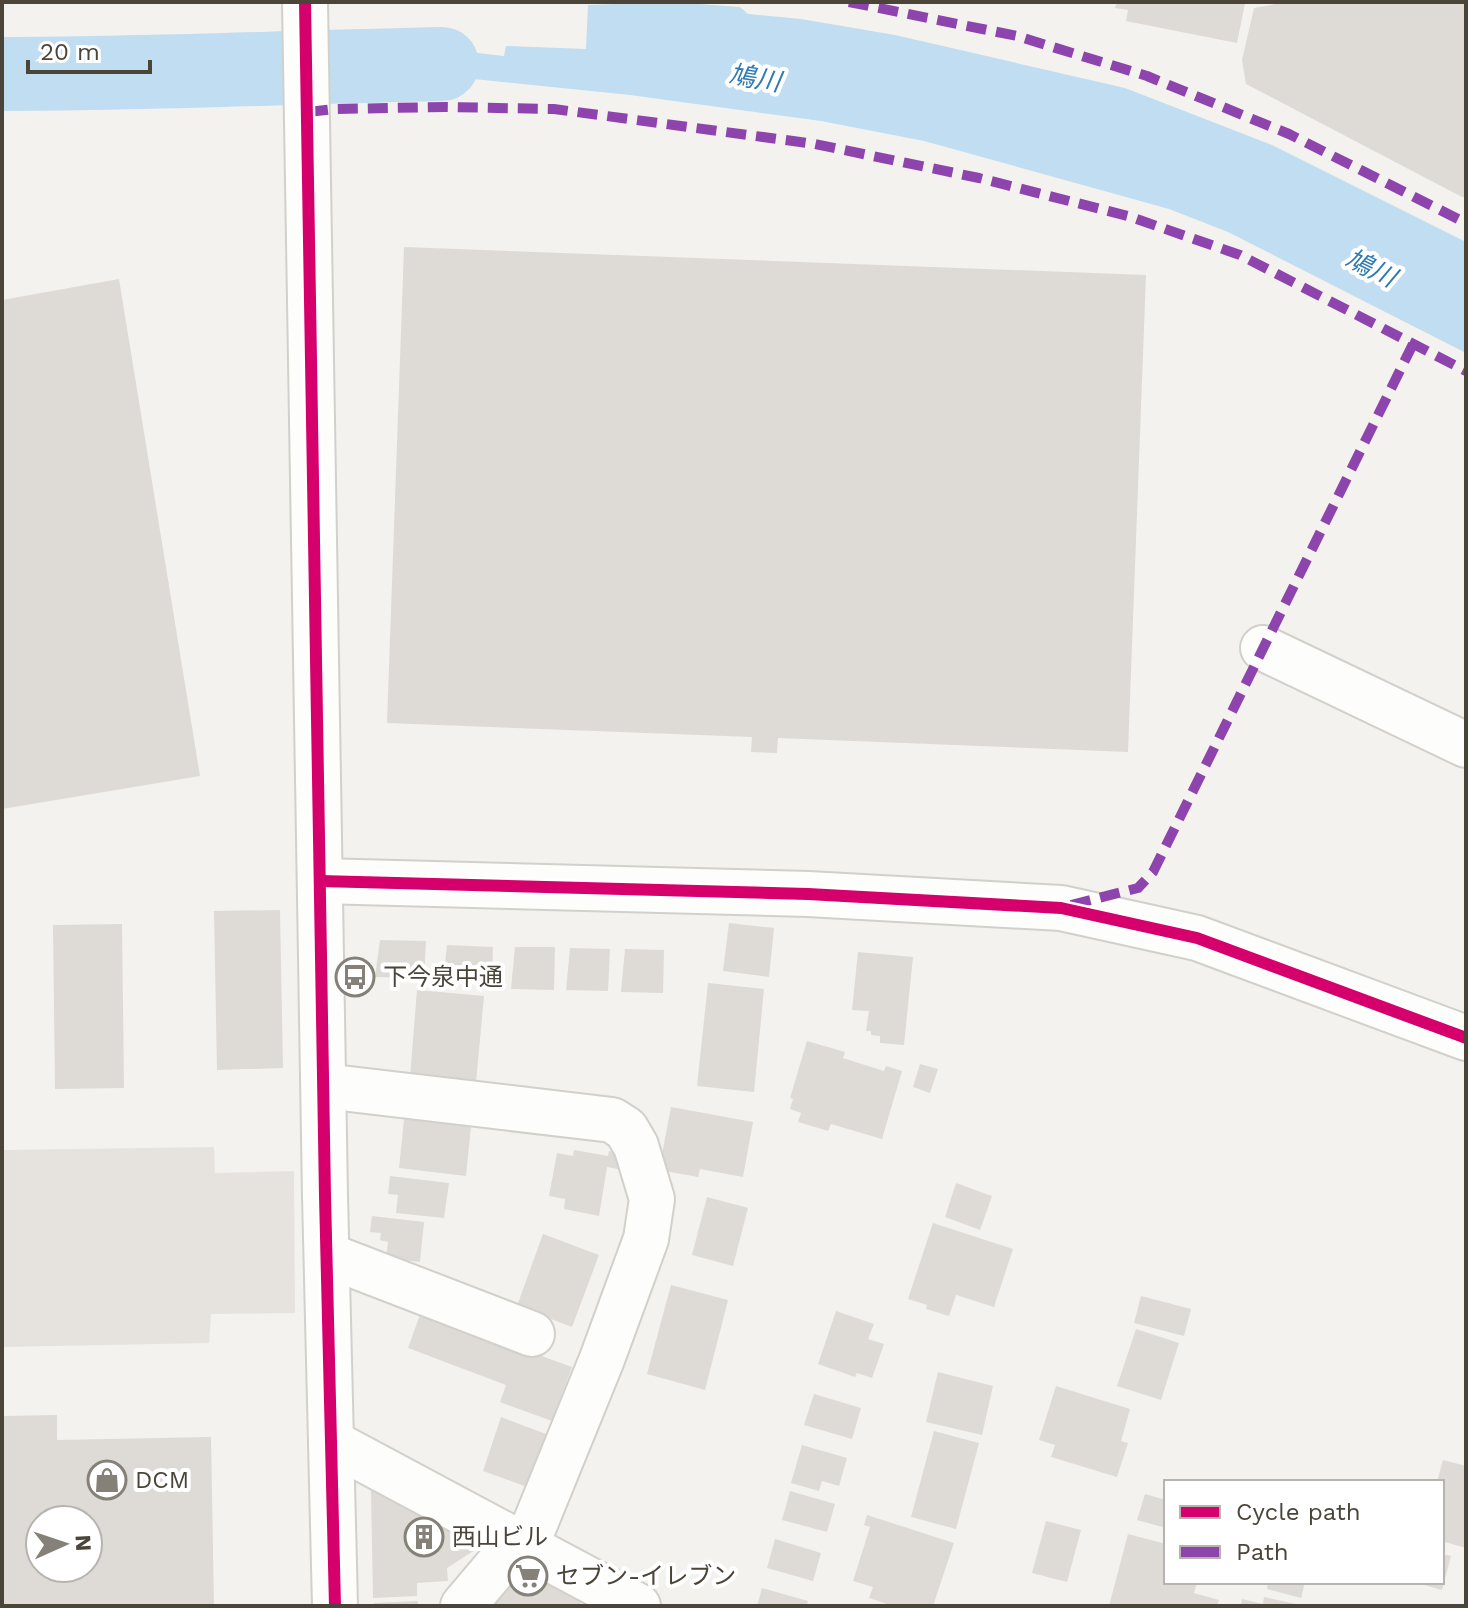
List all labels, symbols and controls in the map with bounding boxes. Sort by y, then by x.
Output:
scale bar [28,24,150,74]
text: 20 m [40,38,100,66]
water label: 鳩川 [727,59,786,97]
water label: 鳩川 [1341,243,1404,294]
bus stop icon: 下今泉中通 [334,956,376,998]
place label: 下今泉中通 [383,963,503,991]
shop icon: DCM [86,1459,128,1501]
place label: DCM [135,1466,189,1494]
legend [1164,1480,1444,1584]
text: Cycle path [1236,1498,1361,1526]
north arrow [24,1504,104,1584]
building icon: 西山ビル [403,1516,445,1558]
place label: 西山ビル [452,1523,548,1551]
text: N [71,1534,96,1552]
text: Path [1236,1538,1289,1566]
supermarket icon: セブン-イレブン [507,1555,549,1597]
place label: セブン-イレブン [556,1562,736,1590]

